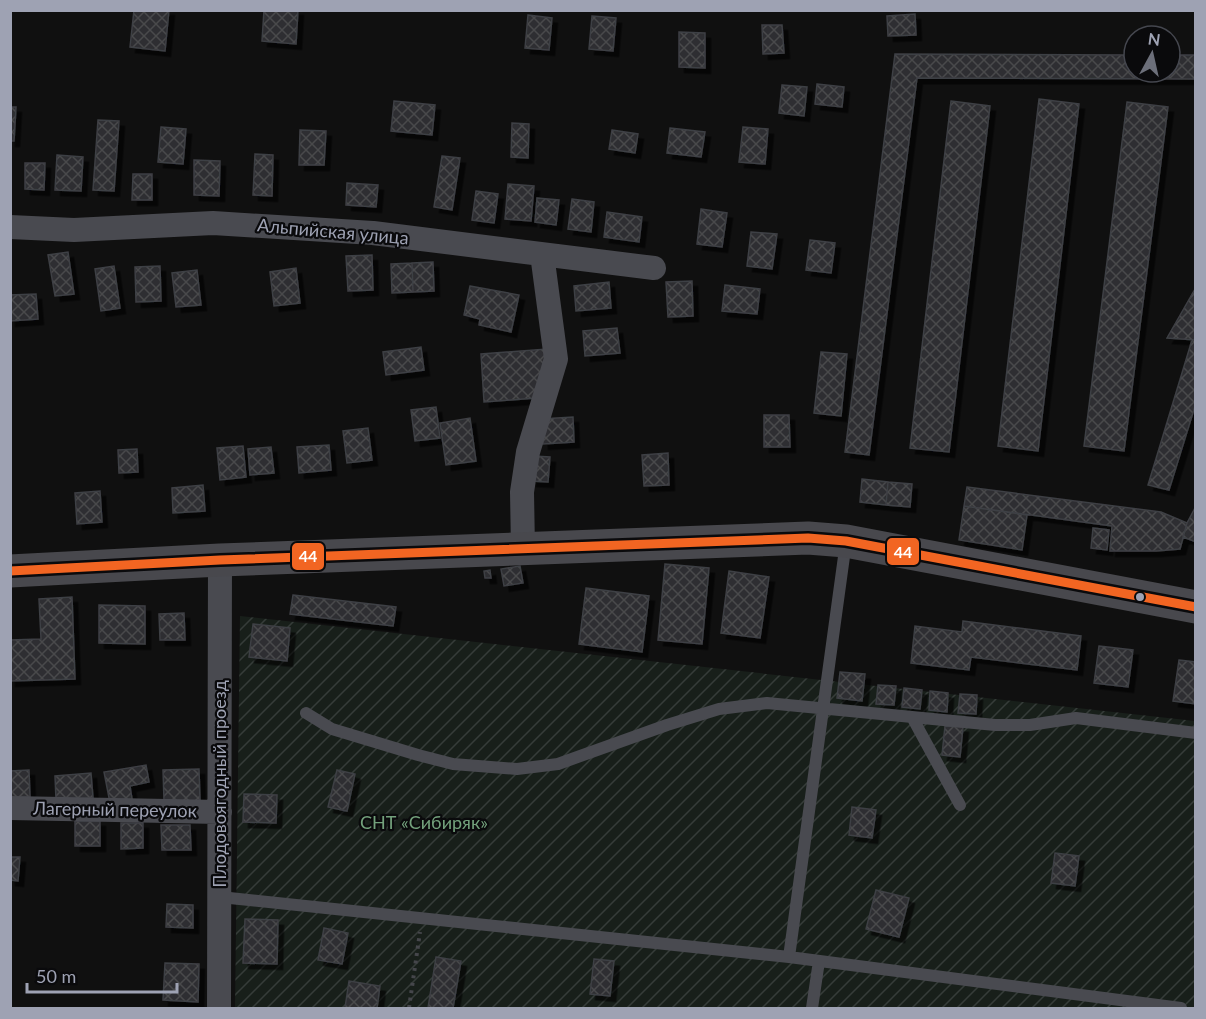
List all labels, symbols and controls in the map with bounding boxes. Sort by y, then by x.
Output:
north arrow [1122,24,1182,84]
text: N [1147,28,1162,49]
street label: Альпийская улица [257,213,410,249]
line badge: 44 [886,537,920,566]
line badge: 44 [291,542,325,571]
text: 44 [894,542,912,561]
text: 44 [299,546,317,565]
unlabelled marker [1134,591,1146,603]
street label: Плодовоягодный проезд [208,680,230,888]
street label: Лагерный переулок [32,797,198,821]
park label: СНТ «Сибиряк» [360,811,488,833]
scale bar [27,956,177,994]
text: 50 m [36,965,76,987]

